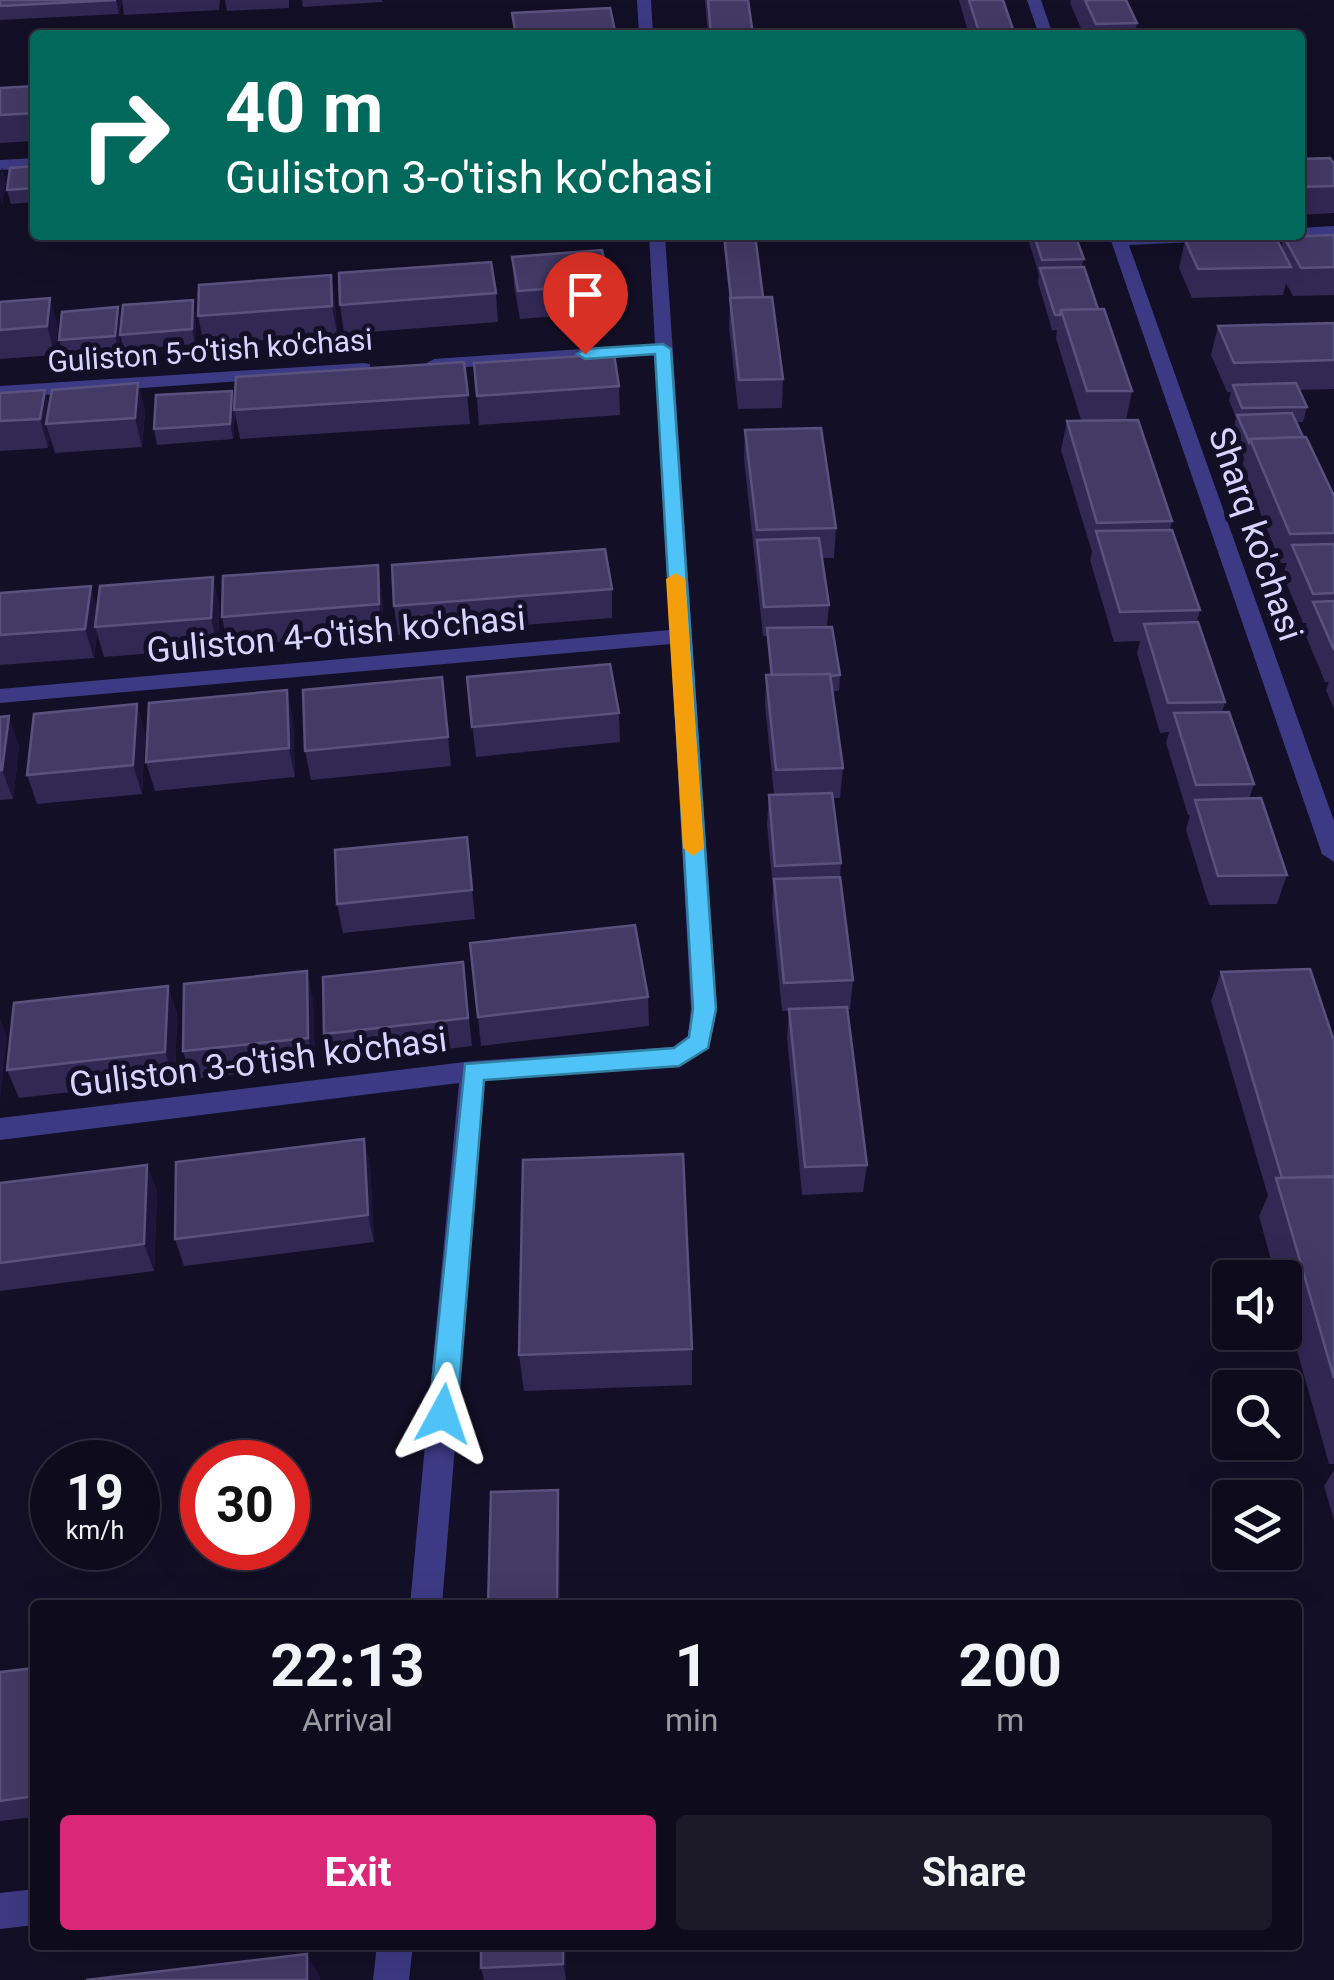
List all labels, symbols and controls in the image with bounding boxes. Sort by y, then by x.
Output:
text: 40 m [225,67,383,149]
icon: right [60,70,190,200]
text: Guliston 3-o'tish ko'chasi [225,151,714,204]
pin [543,252,628,355]
icon: arrive [558,267,613,322]
street label: Guliston 5-o'tish ko'chasi [46,322,374,379]
street label: Sharq ko'chasi [1200,422,1311,646]
street label: Guliston 4-o'tish ko'chasi [145,598,527,671]
street label: Guliston 3-o'tish ko'chasi [67,1019,449,1106]
map controls [1212,1260,1302,1570]
button: sound [1212,1260,1302,1350]
position arrow [391,1362,495,1466]
button: search [1212,1370,1302,1460]
speed limit sign: 30 [180,1440,310,1570]
text: 19 [66,1464,124,1522]
button: layers [1212,1480,1302,1570]
text: km/h [66,1516,124,1545]
text: 22:13 [270,1630,425,1701]
text: 1 [674,1630,709,1701]
text: 200 [959,1630,1062,1701]
text: Arrival [302,1701,393,1739]
text: min [665,1701,718,1739]
text: m [996,1701,1024,1739]
button: Exit [60,1815,656,1930]
button: Share [676,1815,1272,1930]

